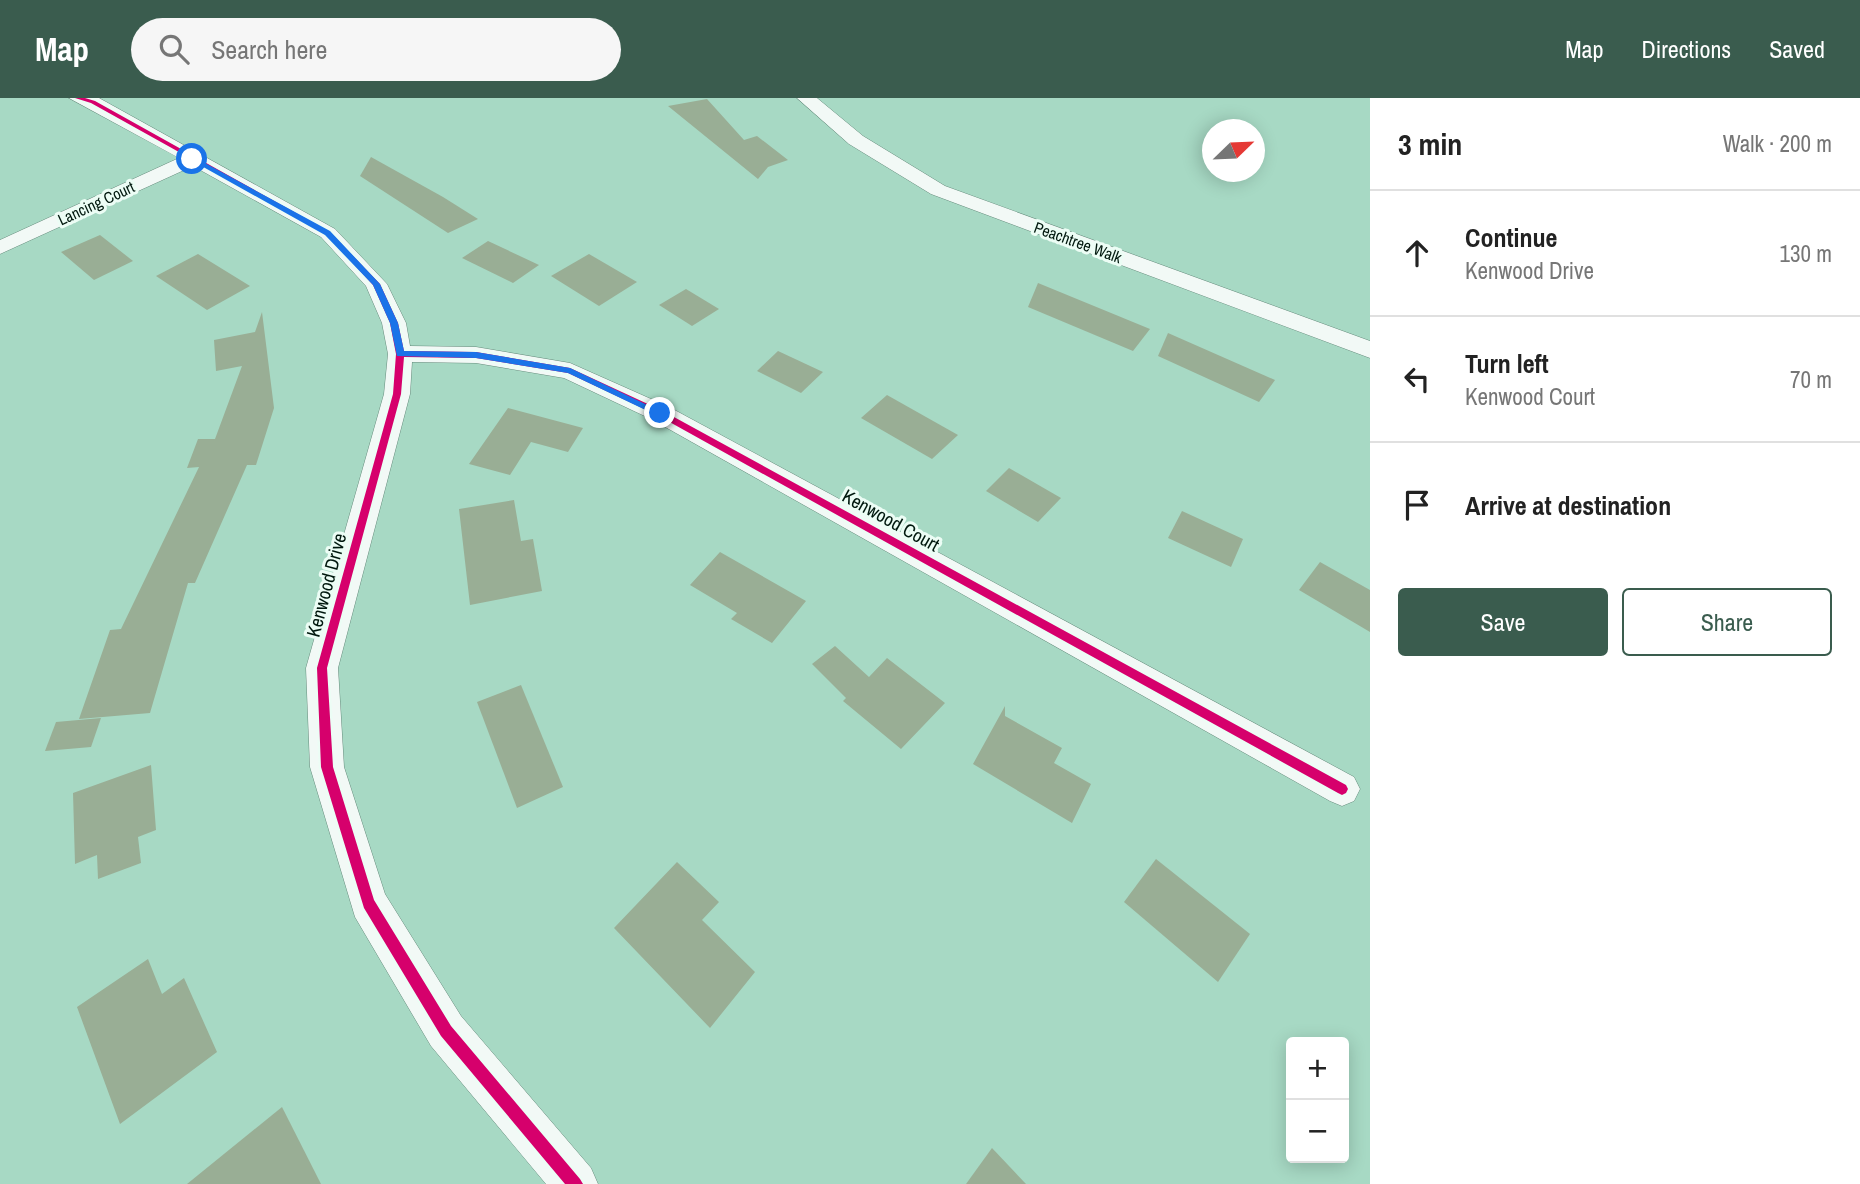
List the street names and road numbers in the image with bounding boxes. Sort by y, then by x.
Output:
street label: Lancing Court [54,175,138,230]
street label: Peachtree Walk [1031,216,1125,268]
street label: Kenwood Court [838,483,945,558]
street label: Kenwood Drive [300,530,352,640]

